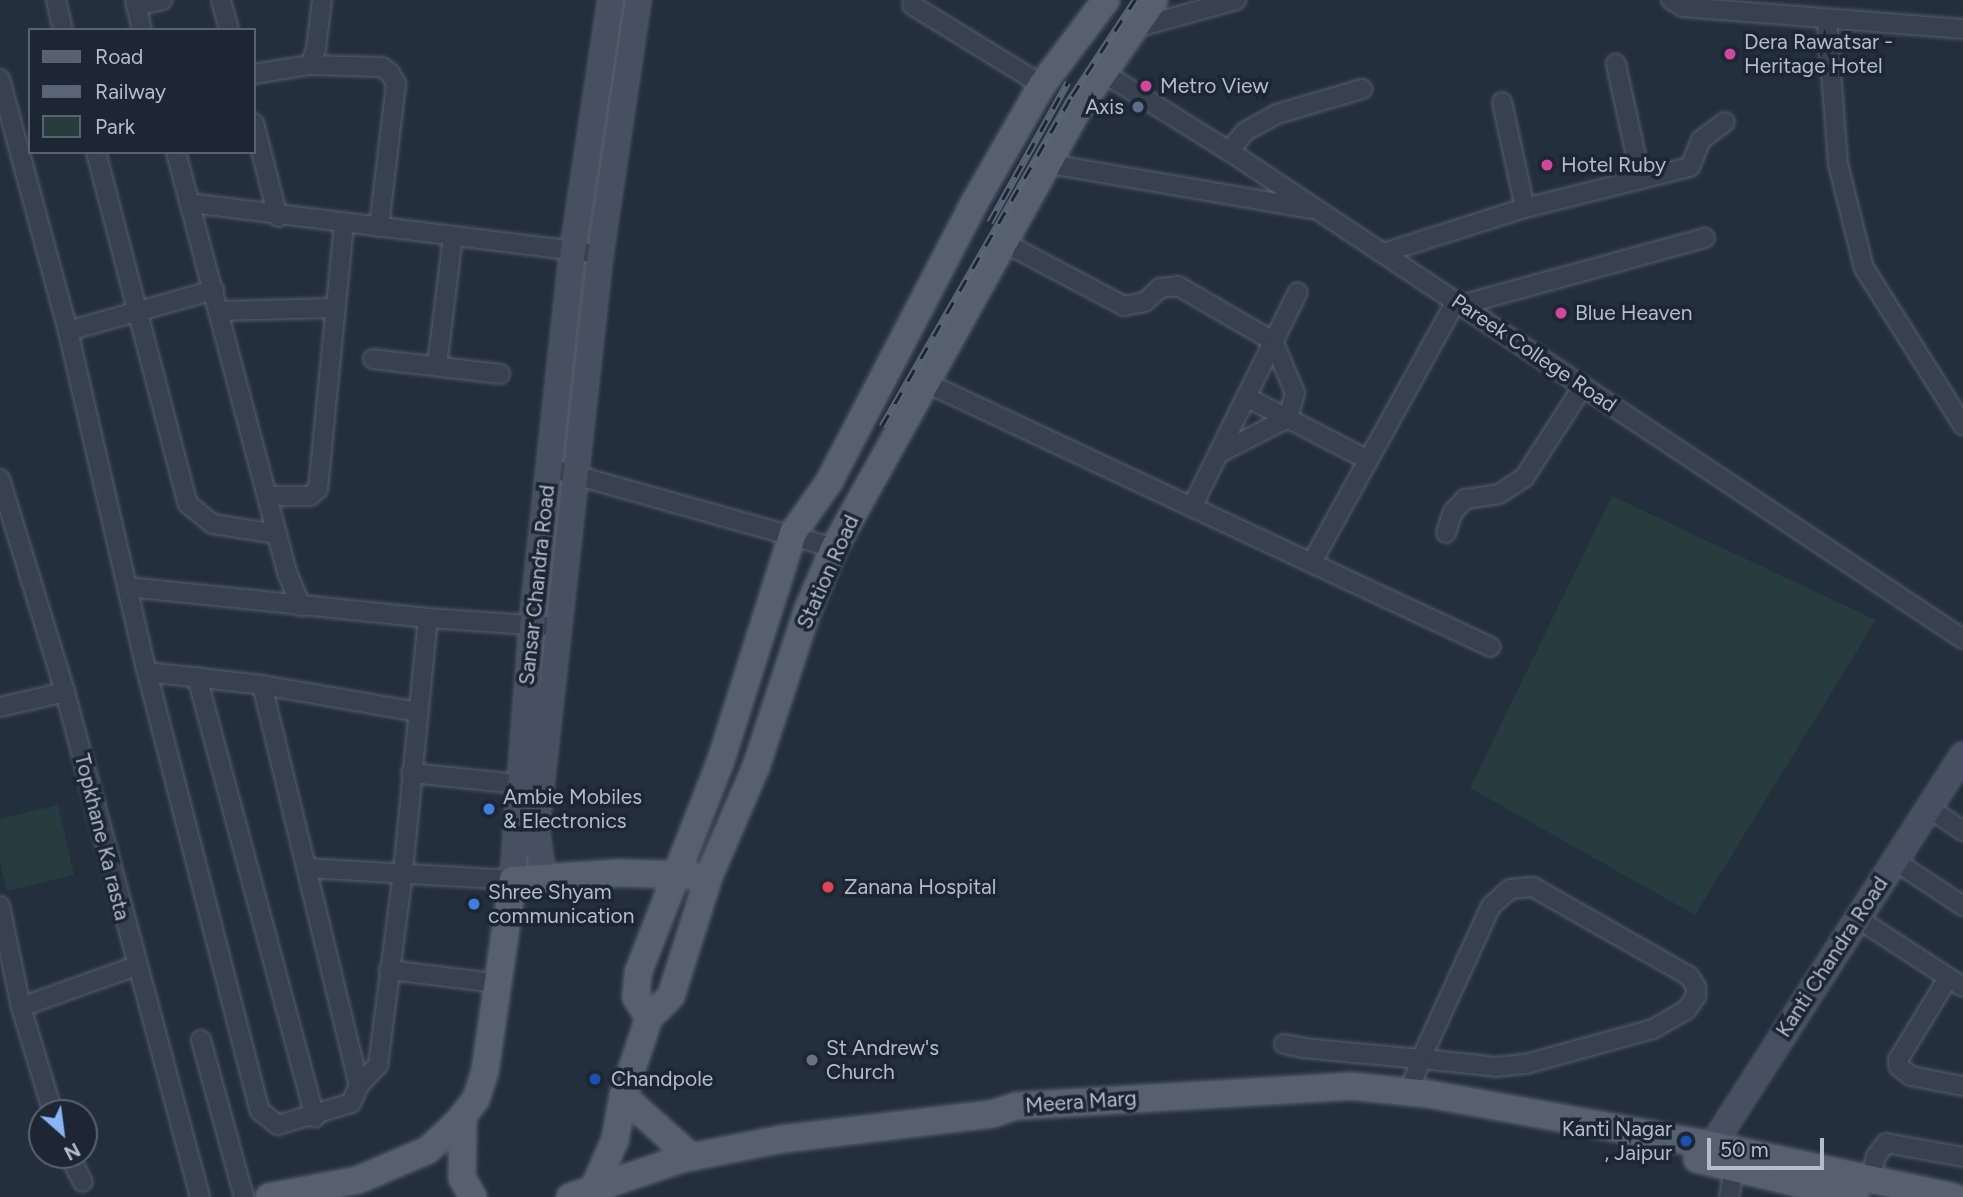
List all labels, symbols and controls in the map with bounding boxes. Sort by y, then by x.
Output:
legend [28,28,256,154]
place label: Dera Rawatsar - Heritage Hotel [1744,29,1893,79]
text: Road [95,44,143,69]
marker: Dera Rawatsar - Heritage Hotel [1722,46,1738,62]
place label: Metro View [1160,73,1269,99]
marker: Metro View [1138,78,1154,94]
text: Railway [95,79,166,104]
place label: Axis [1085,94,1124,120]
marker: Axis [1130,99,1146,115]
text: Park [95,114,135,139]
place label: Hotel Ruby [1561,152,1666,178]
marker: Hotel Ruby [1539,157,1555,173]
street label: Pareek College Road [1447,288,1621,418]
place label: Blue Heaven [1575,300,1692,326]
marker: Blue Heaven [1553,305,1569,321]
street label: Sansar Chandra Road [514,484,560,686]
street label: Station Road [792,511,864,633]
street label: Topkhane Ka rasta [69,751,135,923]
place label: Ambie Mobiles & Electronics [503,784,642,834]
marker: Ambie Mobiles & Electronics [481,801,497,817]
street label: Kanti Chandra Road [1771,872,1893,1042]
place label: Zanana Hospital [844,874,996,900]
marker: Zanana Hospital [818,877,838,897]
place label: Shree Shyam communication [488,879,634,929]
marker: Shree Shyam communication [466,896,482,912]
place label: St Andrew's Church [826,1035,939,1085]
marker: St Andrew's Church [804,1052,820,1068]
place label: Chandpole [611,1066,713,1092]
marker: Chandpole [585,1069,605,1089]
street label: Meera Marg [1024,1086,1138,1118]
north arrow [28,1099,98,1169]
place label: Kanti Nagar , Jaipur [1562,1116,1672,1166]
scale bar [1711,1124,1828,1168]
marker: Kanti Nagar , Jaipur [1678,1133,1694,1149]
text: 50 m [1720,1137,1769,1162]
text: N [60,1138,84,1165]

